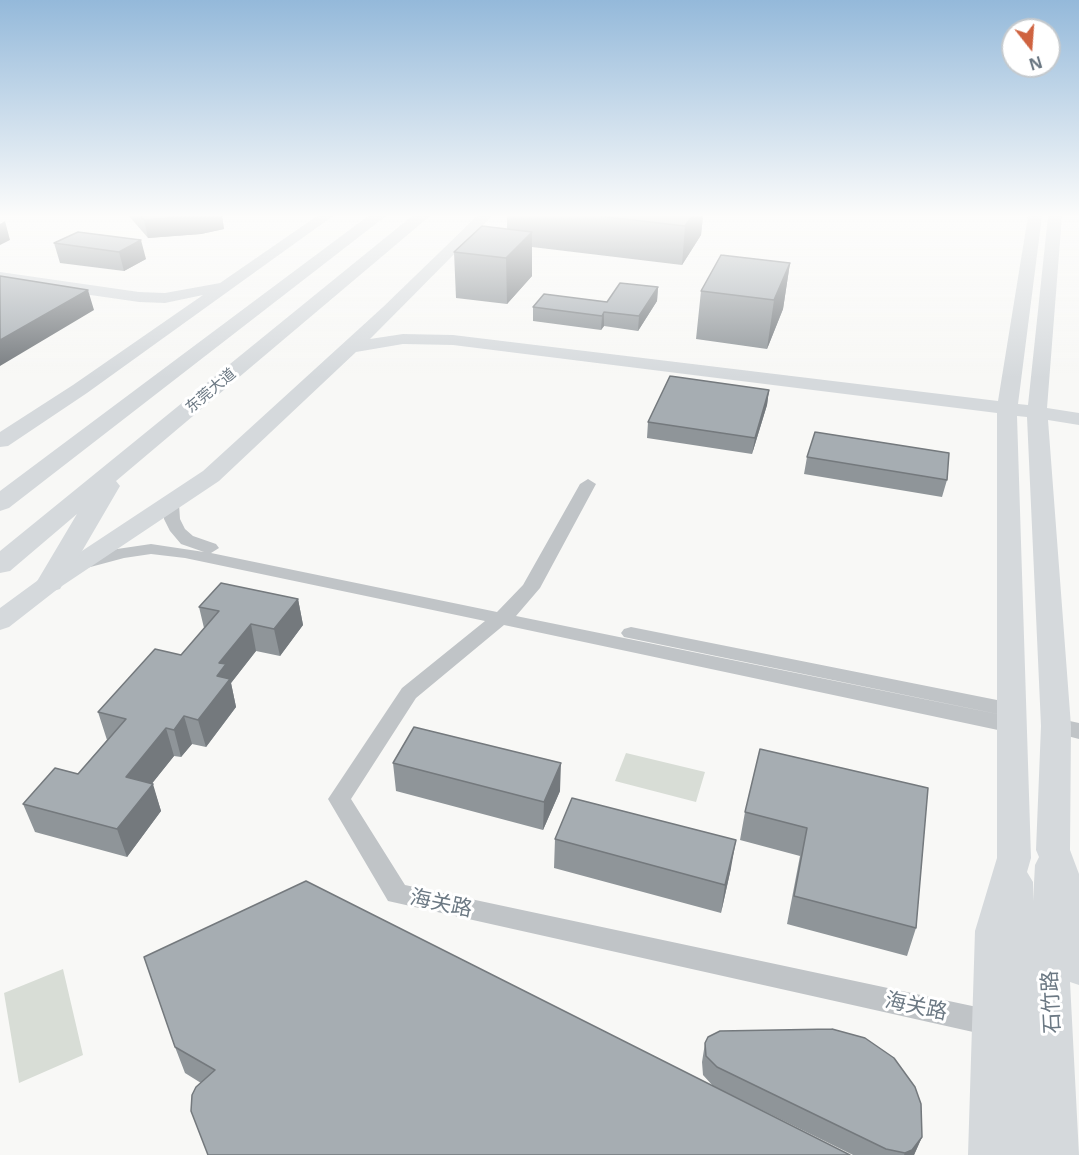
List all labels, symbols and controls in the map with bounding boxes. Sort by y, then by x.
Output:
north arrow [1001,18,1061,78]
text: N [1026,51,1045,76]
street label: 东莞大道 [182,365,240,417]
street label: 海关路 [408,885,474,923]
street label: 石竹路 [1038,970,1066,1034]
street label: 海关路 [883,988,949,1026]

